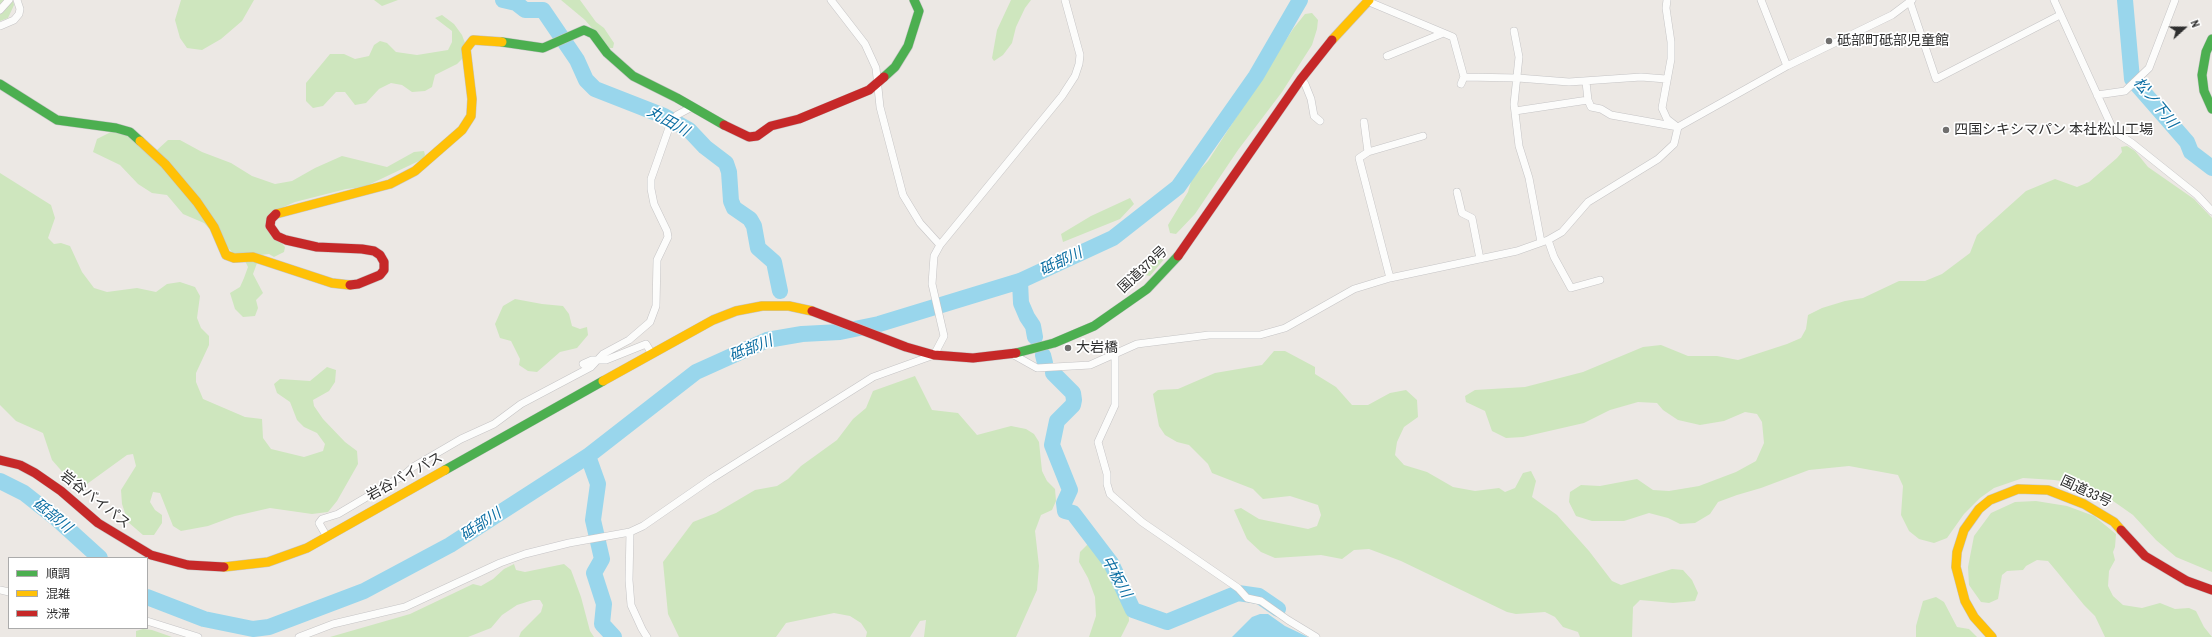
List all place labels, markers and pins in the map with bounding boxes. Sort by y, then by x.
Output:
place label: 砥部町砥部児童館 [1837,33,1949,49]
marker: 砥部町砥部児童館 [1824,36,1834,46]
place label: 四国シキシマパン 本社松山工場 [1954,122,2153,138]
marker: 四国シキシマパン 本社松山工場 [1941,125,1951,135]
place label: 大岩橋 [1076,340,1118,356]
marker: 大岩橋 [1063,343,1073,353]

